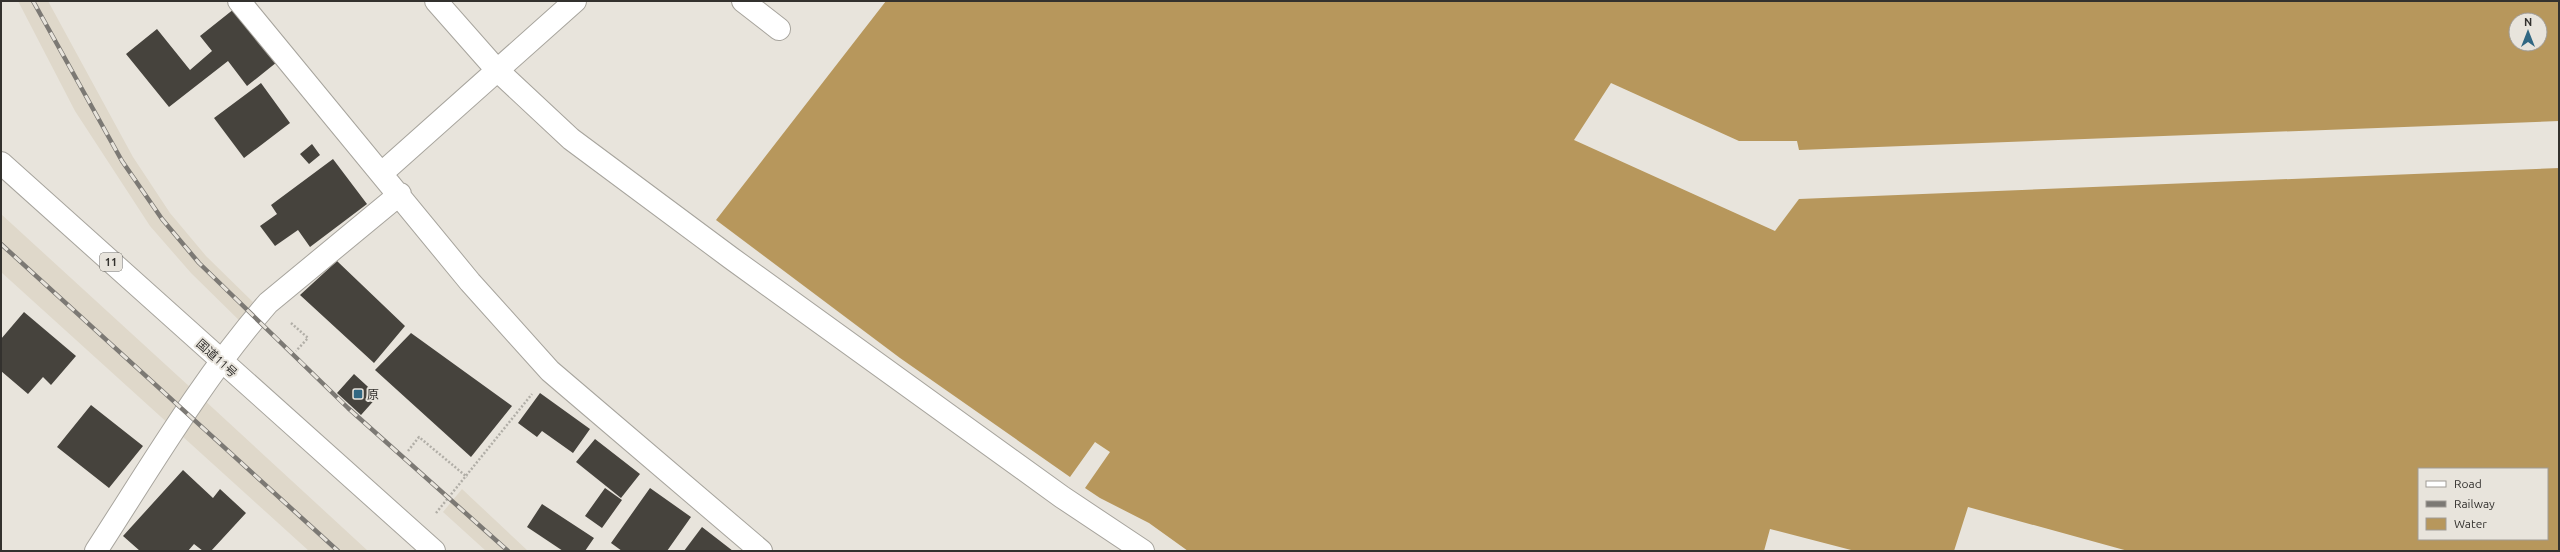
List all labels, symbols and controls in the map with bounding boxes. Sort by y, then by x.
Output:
north arrow [2508,12,2548,52]
text: N [2524,16,2532,28]
road number: 11 [100,253,122,271]
street label: 国道11号 [194,337,240,379]
marker: 原 [352,388,364,400]
place label: 原 [367,388,379,401]
legend [2418,468,2548,540]
text: Road [2454,477,2482,490]
text: Railway [2454,497,2495,510]
text: Water [2454,517,2487,530]

